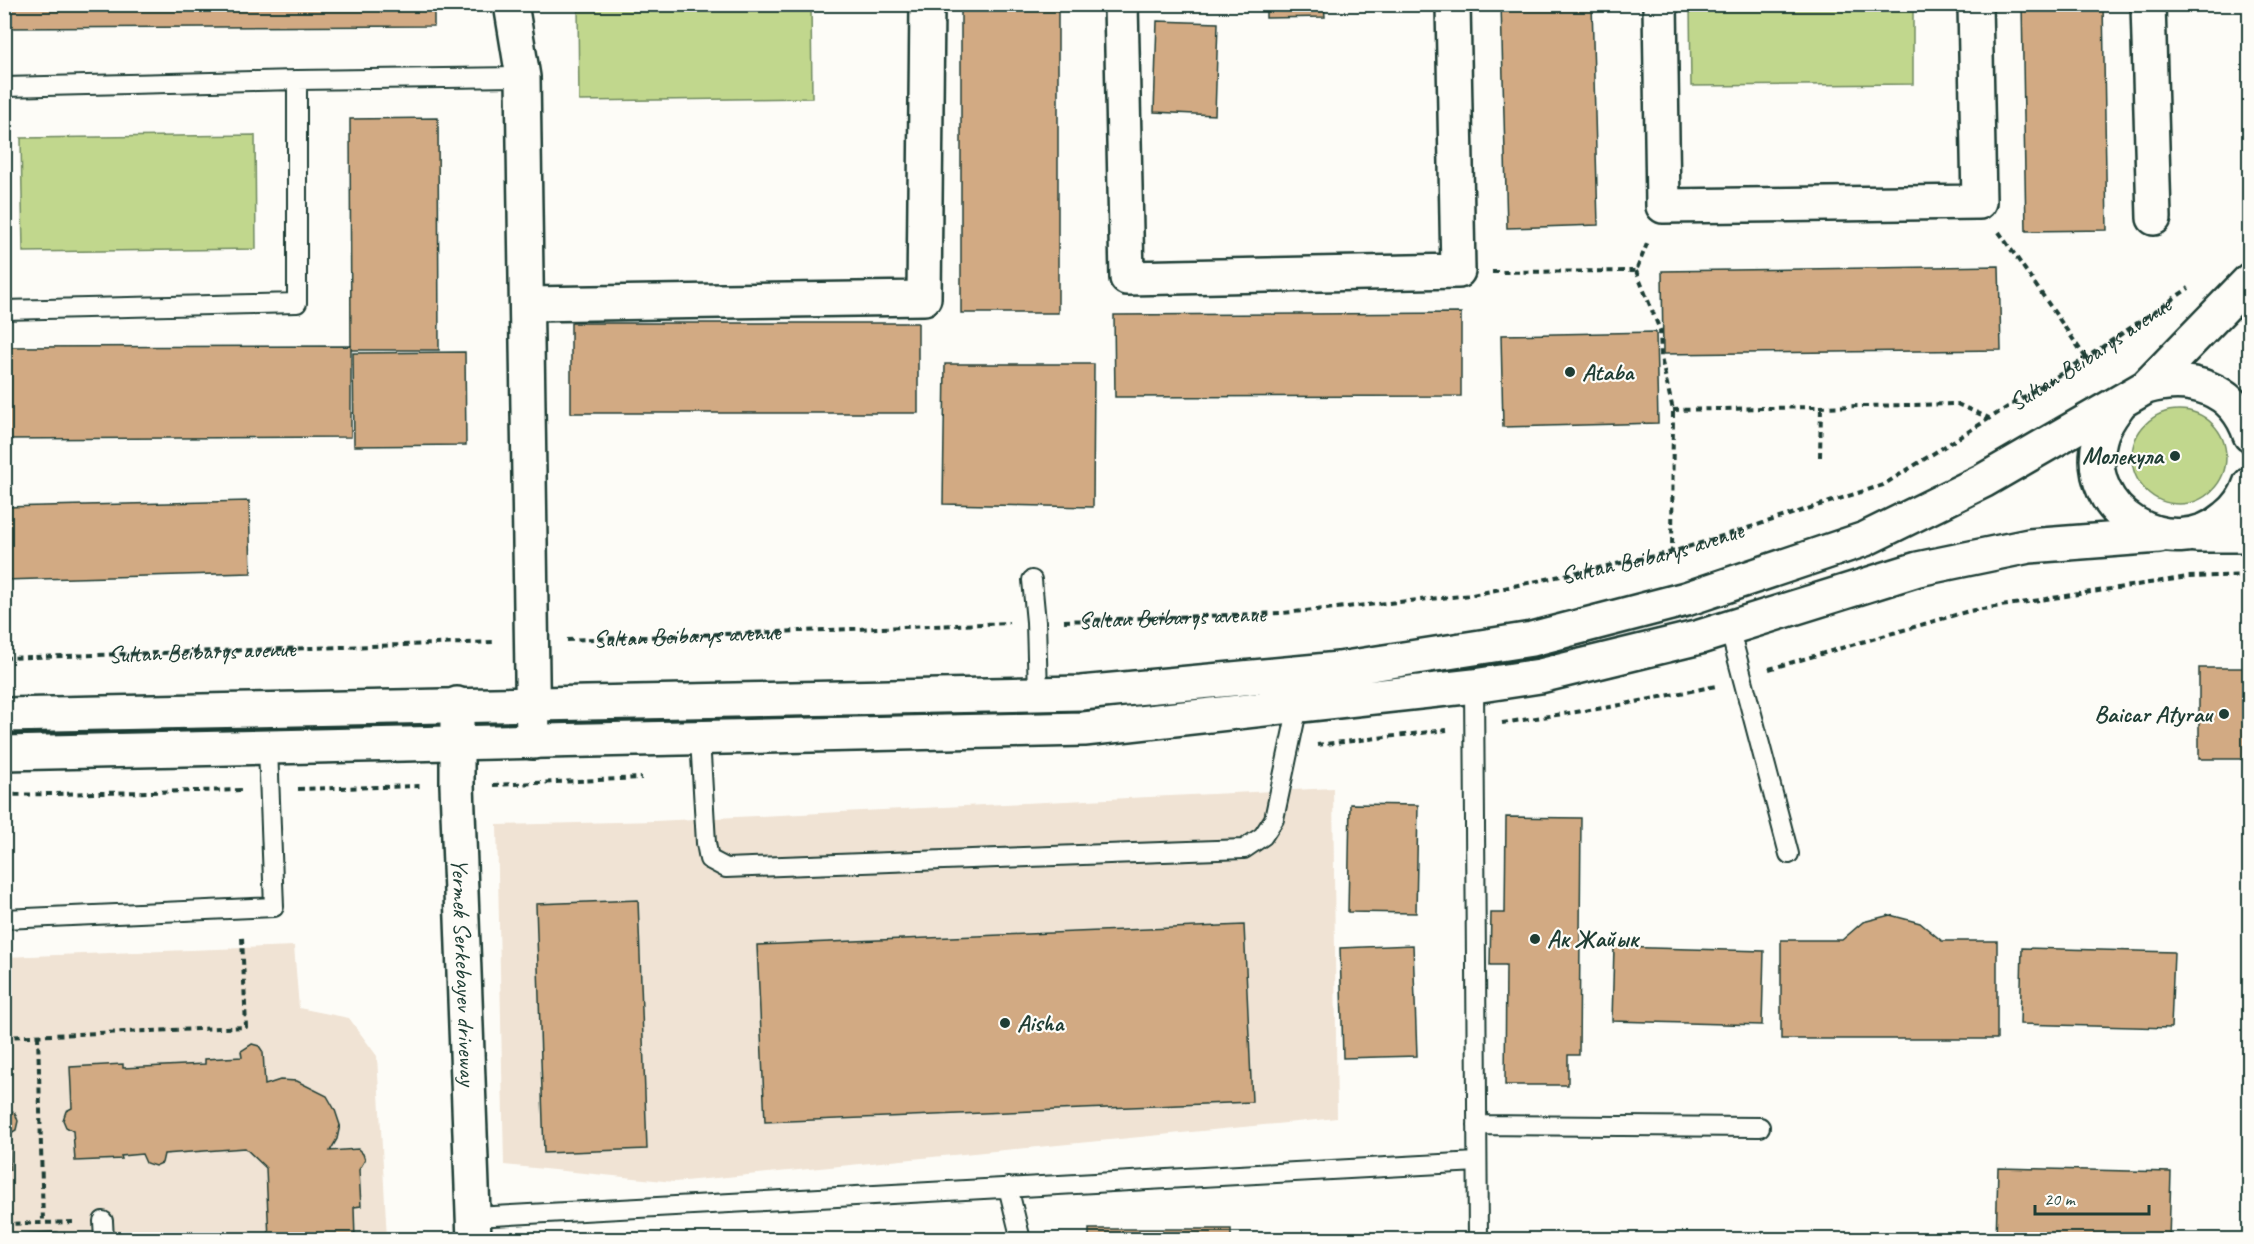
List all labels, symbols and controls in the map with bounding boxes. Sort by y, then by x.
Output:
street label: Sultan Beibarys avenue [2003,289,2178,417]
place label: Ataba [1582,357,1636,387]
marker: Ataba [1563,365,1577,379]
place label: Молекула [2082,441,2165,471]
marker: Молекула [2168,449,2182,463]
street label: Sultan Beibarys avenue [1558,515,1749,590]
street label: Sultan Beibarys avenue [1078,599,1268,635]
street label: Sultan Beibarys avenue [593,617,783,654]
street label: Sultan Beibarys avenue [108,633,298,670]
place label: Baicar Atyrau [2094,699,2214,729]
marker: Baicar Atyrau [2217,707,2231,721]
street label: Yermek Serkebayev driveway [445,858,483,1088]
place label: Ак Жайык [1547,924,1641,954]
marker: Ак Жайык [1528,932,1542,946]
place label: Aisha [1017,1008,1065,1038]
marker: Aisha [998,1016,1012,1030]
scale bar [2035,1178,2149,1216]
text: 20 m [2044,1188,2077,1210]

